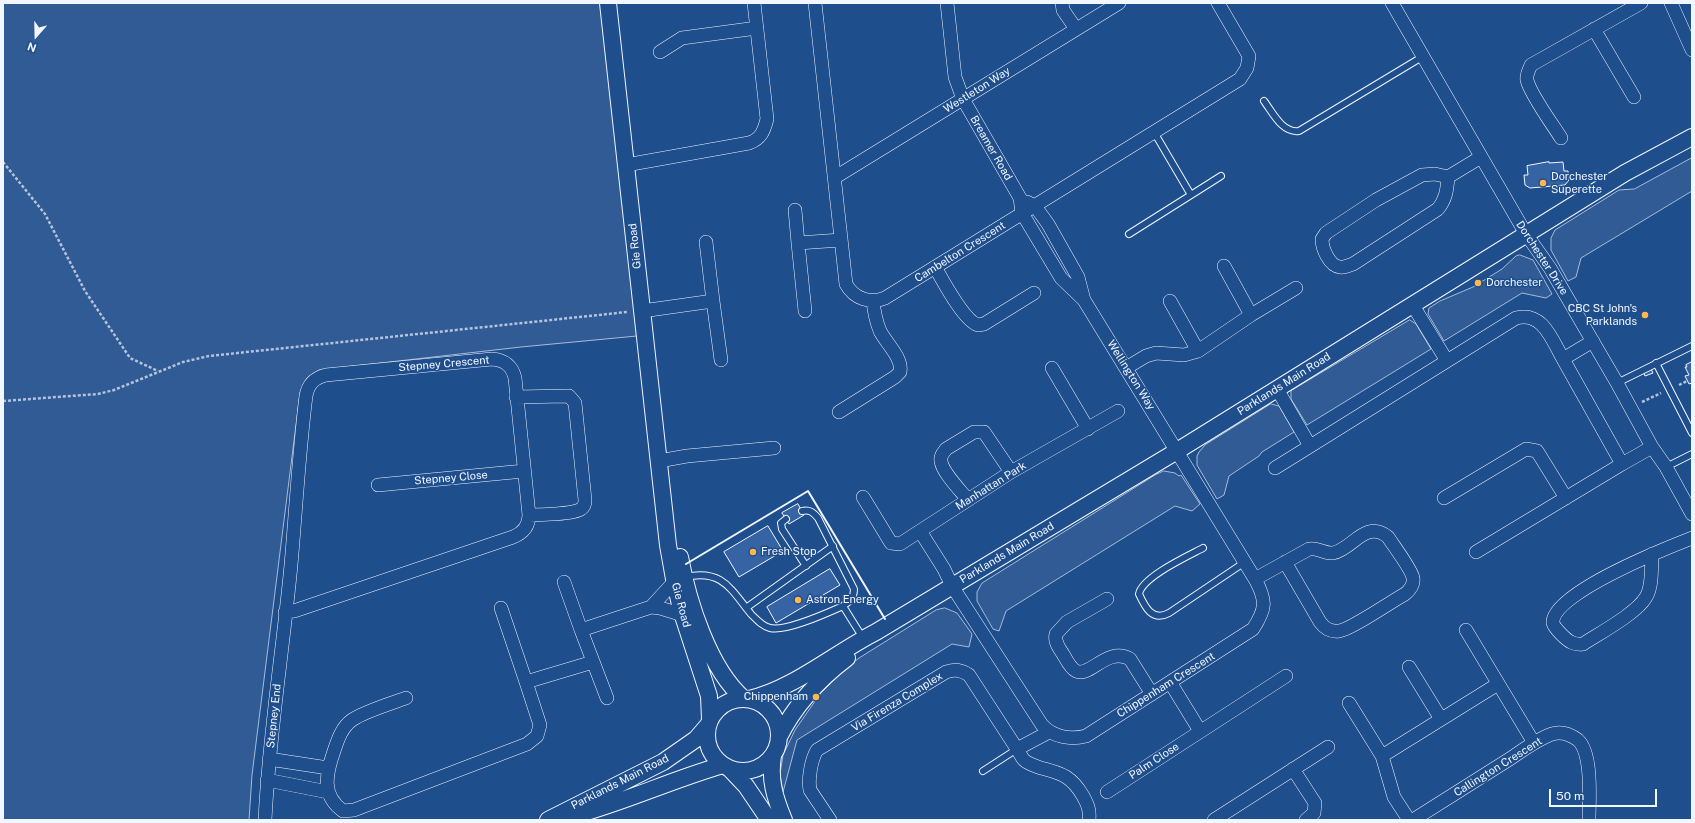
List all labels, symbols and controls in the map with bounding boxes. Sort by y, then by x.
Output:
north arrow [16,16,56,56]
text: N [26,40,38,54]
street label: Westleton Way [941,64,1013,116]
street label: Breamer Road [967,113,1015,183]
place label: Dorchester Superette [1551,170,1608,196]
marker: Dorchester Superette [1538,178,1548,188]
street label: Cambelton Crescent [912,219,1008,285]
street label: Dorchester Drive [1513,219,1571,297]
street label: Gie Road [626,223,644,269]
place label: Dorchester [1486,276,1543,290]
marker: Dorchester [1473,278,1483,288]
place label: CBC St John's Parklands [1568,302,1637,328]
marker: CBC St John's Parklands [1640,310,1650,320]
street label: Wellington Way [1104,338,1158,412]
street label: Parklands Main Road [1235,350,1333,418]
street label: Stepney Crescent [398,353,490,375]
street label: Manhattan Park [953,459,1029,513]
street label: Stepney Close [414,468,488,488]
street label: Parklands Main Road [957,520,1057,586]
place label: Fresh Stop [761,545,817,559]
marker: Fresh Stop [748,547,758,557]
street label: Gie Road [669,581,693,629]
place label: Astron Energy [806,593,879,607]
marker: Astron Energy [793,595,803,605]
street label: Chippenham Crescent [1115,649,1217,721]
street label: Via Firenza Complex [849,670,945,734]
street label: Stepney End [264,683,284,749]
place label: Chippenham [744,690,808,704]
marker: Chippenham [811,692,821,702]
street label: Callington Crescent [1451,734,1545,800]
street label: Palm Close [1126,740,1182,782]
street label: Parklands Main Road [569,752,671,812]
scale bar [1551,781,1659,807]
text: 50 m [1556,789,1584,803]

